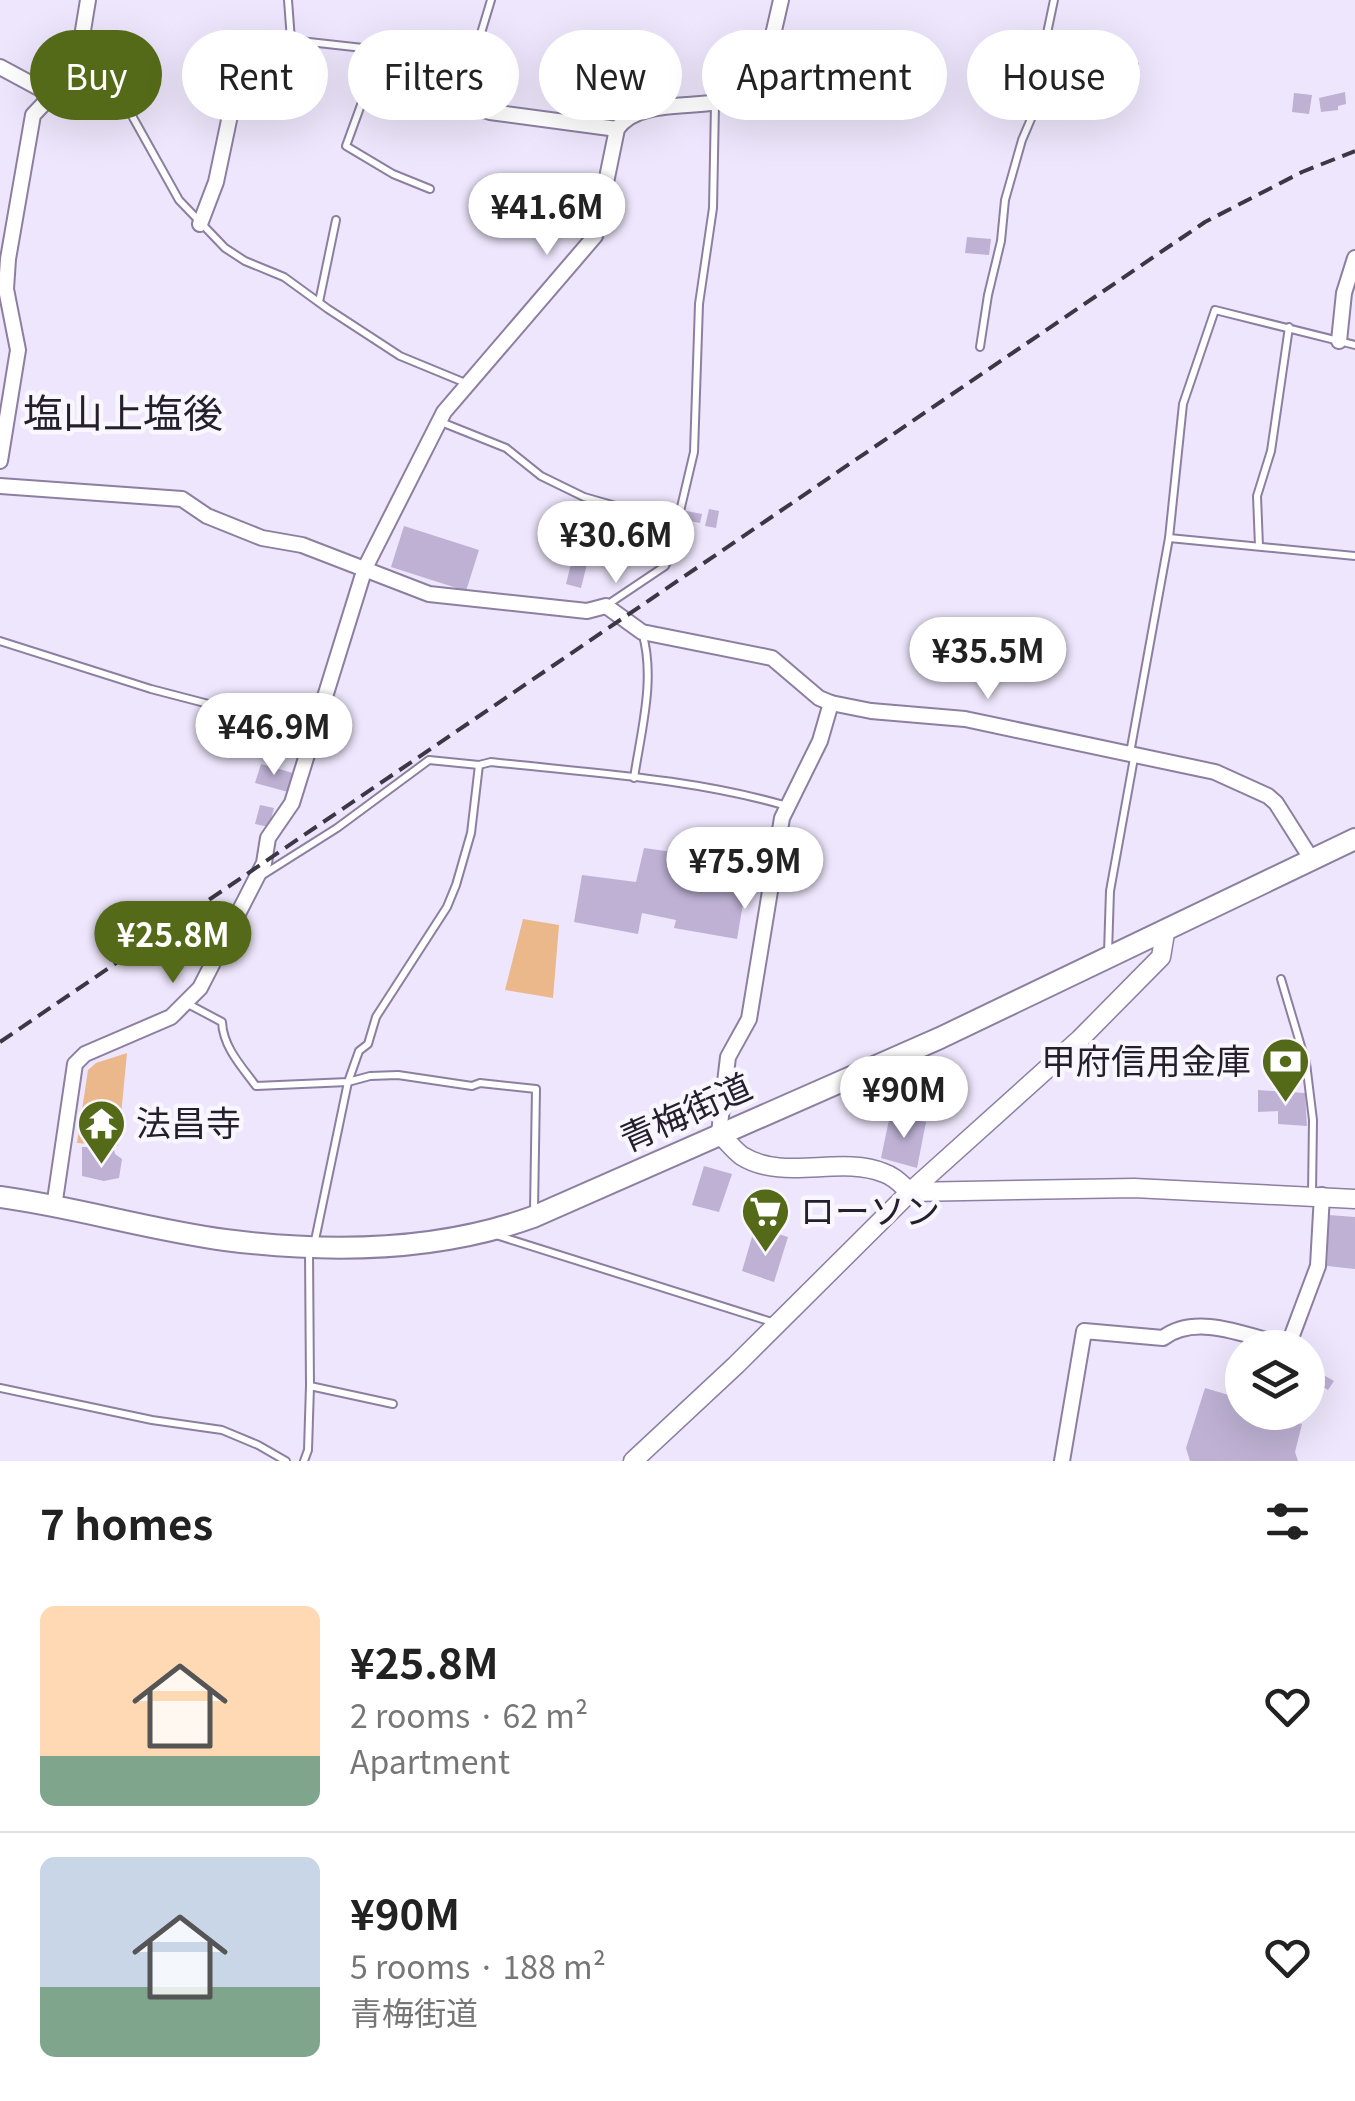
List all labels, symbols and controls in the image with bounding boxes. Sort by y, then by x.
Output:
chip: Buy [30,30,162,120]
chip: Rent [182,30,328,120]
chip: Filters [348,30,519,120]
chip: New [539,30,682,120]
chip: Apartment [702,30,947,120]
chip: House [967,30,1140,120]
pin: ¥41.6M [466,173,628,258]
text: ¥41.6M [490,182,604,228]
district label: 塩山上塩後 [23,382,223,440]
pin: ¥30.6M [535,501,697,586]
text: ¥30.6M [559,510,673,556]
pin: ¥35.5M [907,617,1069,702]
text: ¥35.5M [931,626,1045,672]
pin: ¥46.9M [193,693,355,778]
text: ¥46.9M [217,702,331,748]
pin: ¥75.9M [664,827,826,912]
text: ¥75.9M [688,836,802,882]
pin: ¥25.8M [92,901,254,986]
text: ¥25.8M [116,910,230,956]
place label: 甲府信用金庫 [1041,1033,1251,1084]
bank icon: 甲府信用金庫 [1260,1036,1312,1104]
pin: ¥90M [845,1056,963,1141]
street label: 青梅街道 [610,1058,759,1162]
text: ¥90M [862,1065,946,1111]
place label: 法昌寺 [136,1095,241,1146]
temple icon: 法昌寺 [75,1098,127,1166]
place label: ローソン [800,1183,940,1234]
supermarket icon: ローソン [739,1186,791,1254]
map controls [1225,1330,1325,1430]
button: layers [1225,1330,1325,1430]
text: 7 homes [40,1491,213,1552]
icon: filters [1260,1494,1315,1549]
text: ¥25.8M [350,1630,499,1691]
icon: home [120,1646,240,1766]
icon: heart [1260,1679,1315,1734]
text: 2 rooms · 62 m² [350,1691,588,1737]
text: Apartment [350,1737,510,1783]
text: ¥90M [350,1881,460,1942]
icon: home [120,1897,240,2017]
icon: heart [1260,1930,1315,1985]
text: 5 rooms · 188 m² [350,1942,606,1988]
text: 青梅街道 [350,1988,478,2034]

